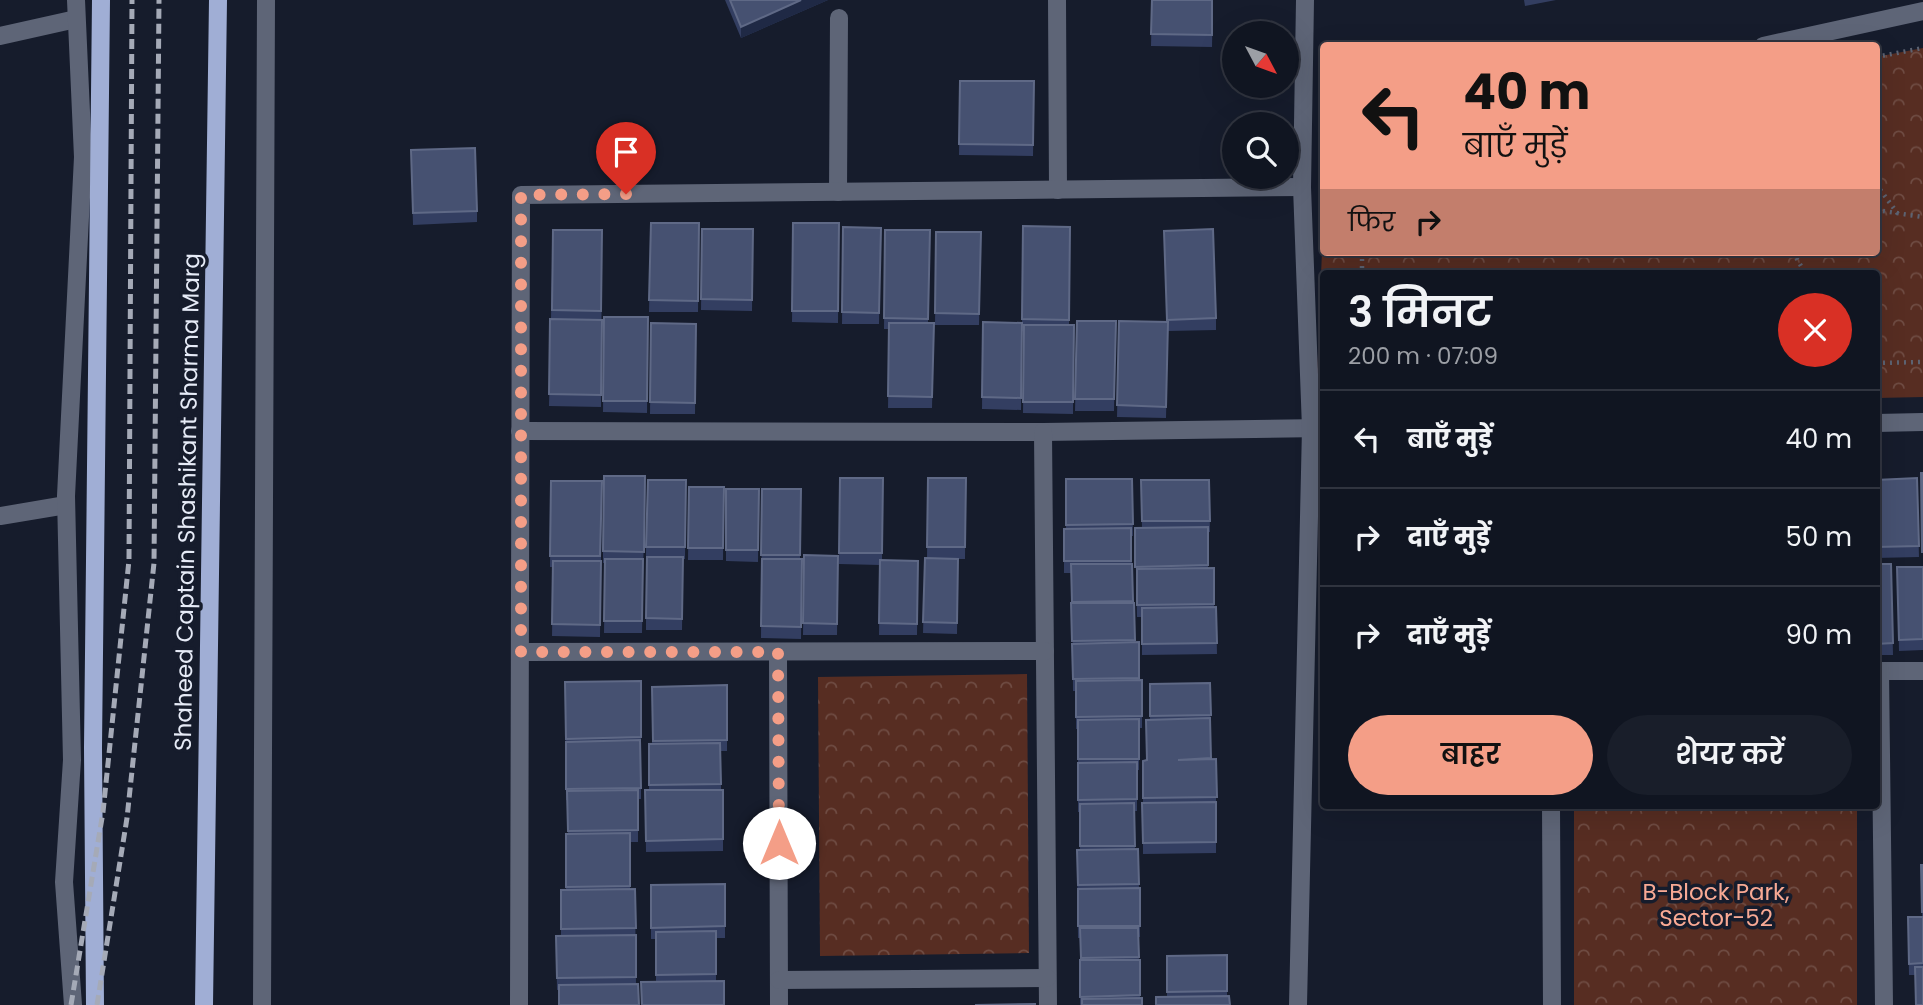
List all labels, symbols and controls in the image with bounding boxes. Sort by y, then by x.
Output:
north arrow [1222,21,1298,98]
map controls [1222,21,1299,189]
text: 40 m [1463,58,1590,126]
icon: left [1348,70,1439,161]
button: search [1222,112,1299,189]
pin [596,122,656,194]
text: बाएँ मुड़ें [1463,123,1567,168]
icon: arrive [607,133,645,171]
icon: right [1409,203,1447,241]
text: फिर [1348,204,1395,240]
street label: Shaheed Captain Shashikant Sharma Marg [167,253,207,751]
text: 3 मिनट [1348,283,1492,342]
button: close [1778,293,1852,367]
text: 200 m · 07:09 [1348,340,1498,372]
icon: left [1348,420,1386,458]
text: बाएँ मुड़ें [1407,421,1492,457]
text: 40 m [1786,421,1852,457]
icon: right [1348,518,1386,556]
text: दाएँ मुड़ें [1407,519,1490,555]
text: 50 m [1786,519,1852,555]
icon: right [1348,616,1386,654]
text: दाएँ मुड़ें [1407,617,1490,653]
text: 90 m [1786,617,1852,653]
button: बाहर [1348,715,1593,795]
button: शेयर करें [1607,715,1852,795]
position arrow [742,806,816,880]
park label: B-Block Park, Sector-52 [1642,876,1790,934]

